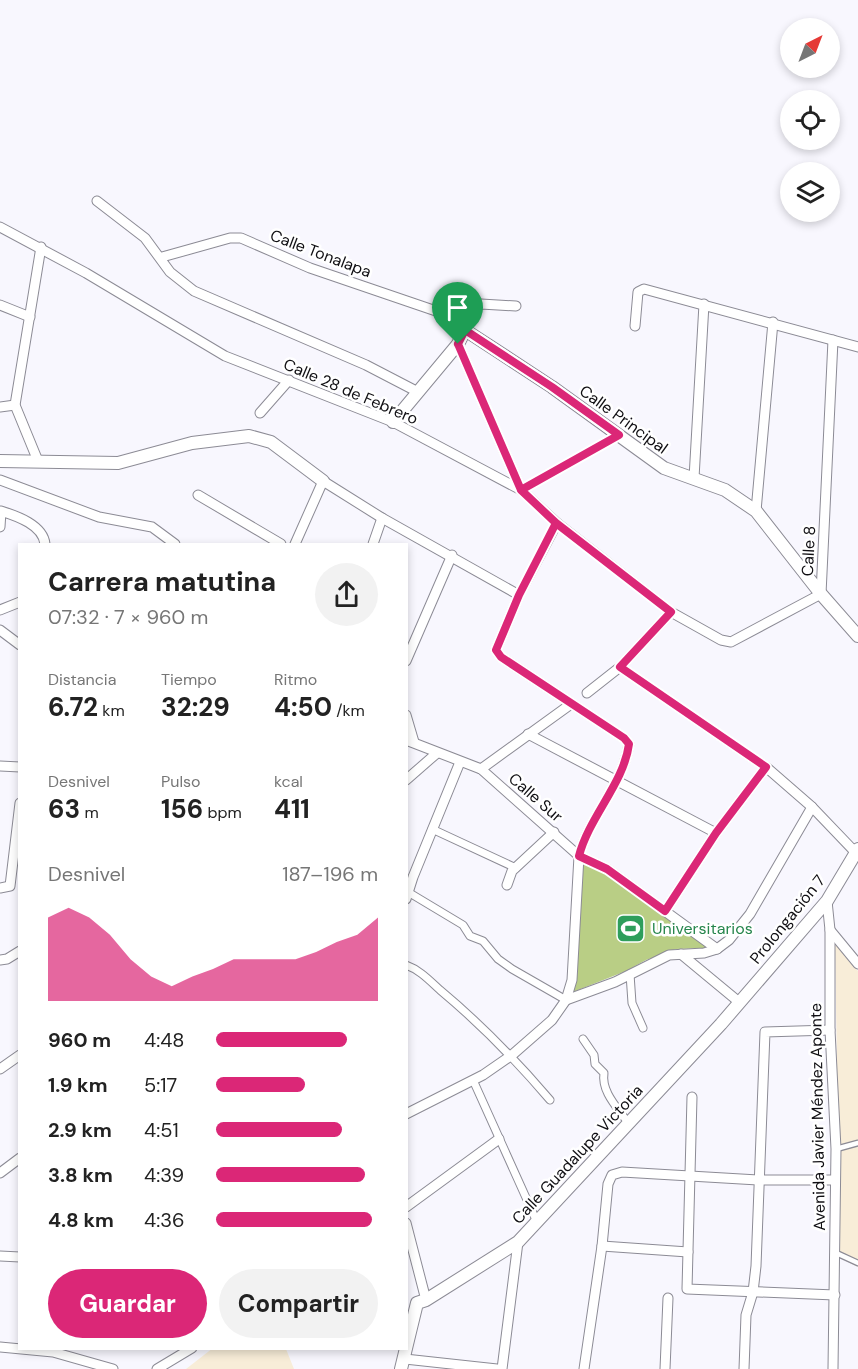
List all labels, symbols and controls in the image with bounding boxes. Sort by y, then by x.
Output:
north arrow [780,18,840,78]
map controls [780,18,840,222]
button: locate [780,90,840,150]
button: layers [780,162,840,222]
street label: Calle Tonalapa [267,225,374,282]
pin [432,282,483,344]
icon: arrive [441,291,474,324]
street label: Calle 28 de Febrero [280,354,421,429]
street label: Calle Principal [575,380,672,459]
street label: Calle 8 [797,525,820,577]
button: share [315,563,378,626]
text: Carrera matutina [48,564,276,599]
text: 07:32 · 7 × 960 m [48,604,208,630]
text: Distancia [48,669,116,690]
text: Tiempo [161,669,217,690]
text: Ritmo [274,669,317,690]
text: 6.72 [48,690,98,724]
text: 32:29 [161,690,230,724]
text: 4:50 [274,690,332,724]
text: km [98,700,125,721]
text: /km [332,700,365,721]
street label: Calle Sur [504,768,567,827]
text: Desnivel [48,771,110,792]
text: Pulso [161,771,201,792]
text: kcal [274,771,303,792]
text: 63 [48,792,80,826]
text: 156 [161,792,203,826]
text: 411 [274,792,310,826]
text: m [80,802,99,823]
text: bpm [203,802,242,823]
text: Desnivel [48,861,125,887]
text: 187–196 m [282,861,378,887]
street label: Prolongación 7 [745,870,830,968]
sports icon: Universitarios [615,912,647,944]
place label: Universitarios [652,918,753,939]
street label: Avenida Javier Méndez Aponte [805,1003,830,1231]
text: 960 m [48,1027,111,1053]
text: 4:48 [144,1027,184,1053]
text: 1.9 km [48,1072,108,1098]
text: 5:17 [144,1072,177,1098]
street label: Calle Guadalupe Victoria [507,1080,647,1228]
text: 2.9 km [48,1117,112,1143]
text: 4:51 [144,1117,179,1143]
text: 3.8 km [48,1162,113,1188]
text: 4:39 [144,1162,184,1188]
text: 4.8 km [48,1207,114,1233]
text: 4:36 [144,1207,185,1233]
button: Guardar [48,1269,207,1338]
button: Compartir [219,1269,378,1338]

